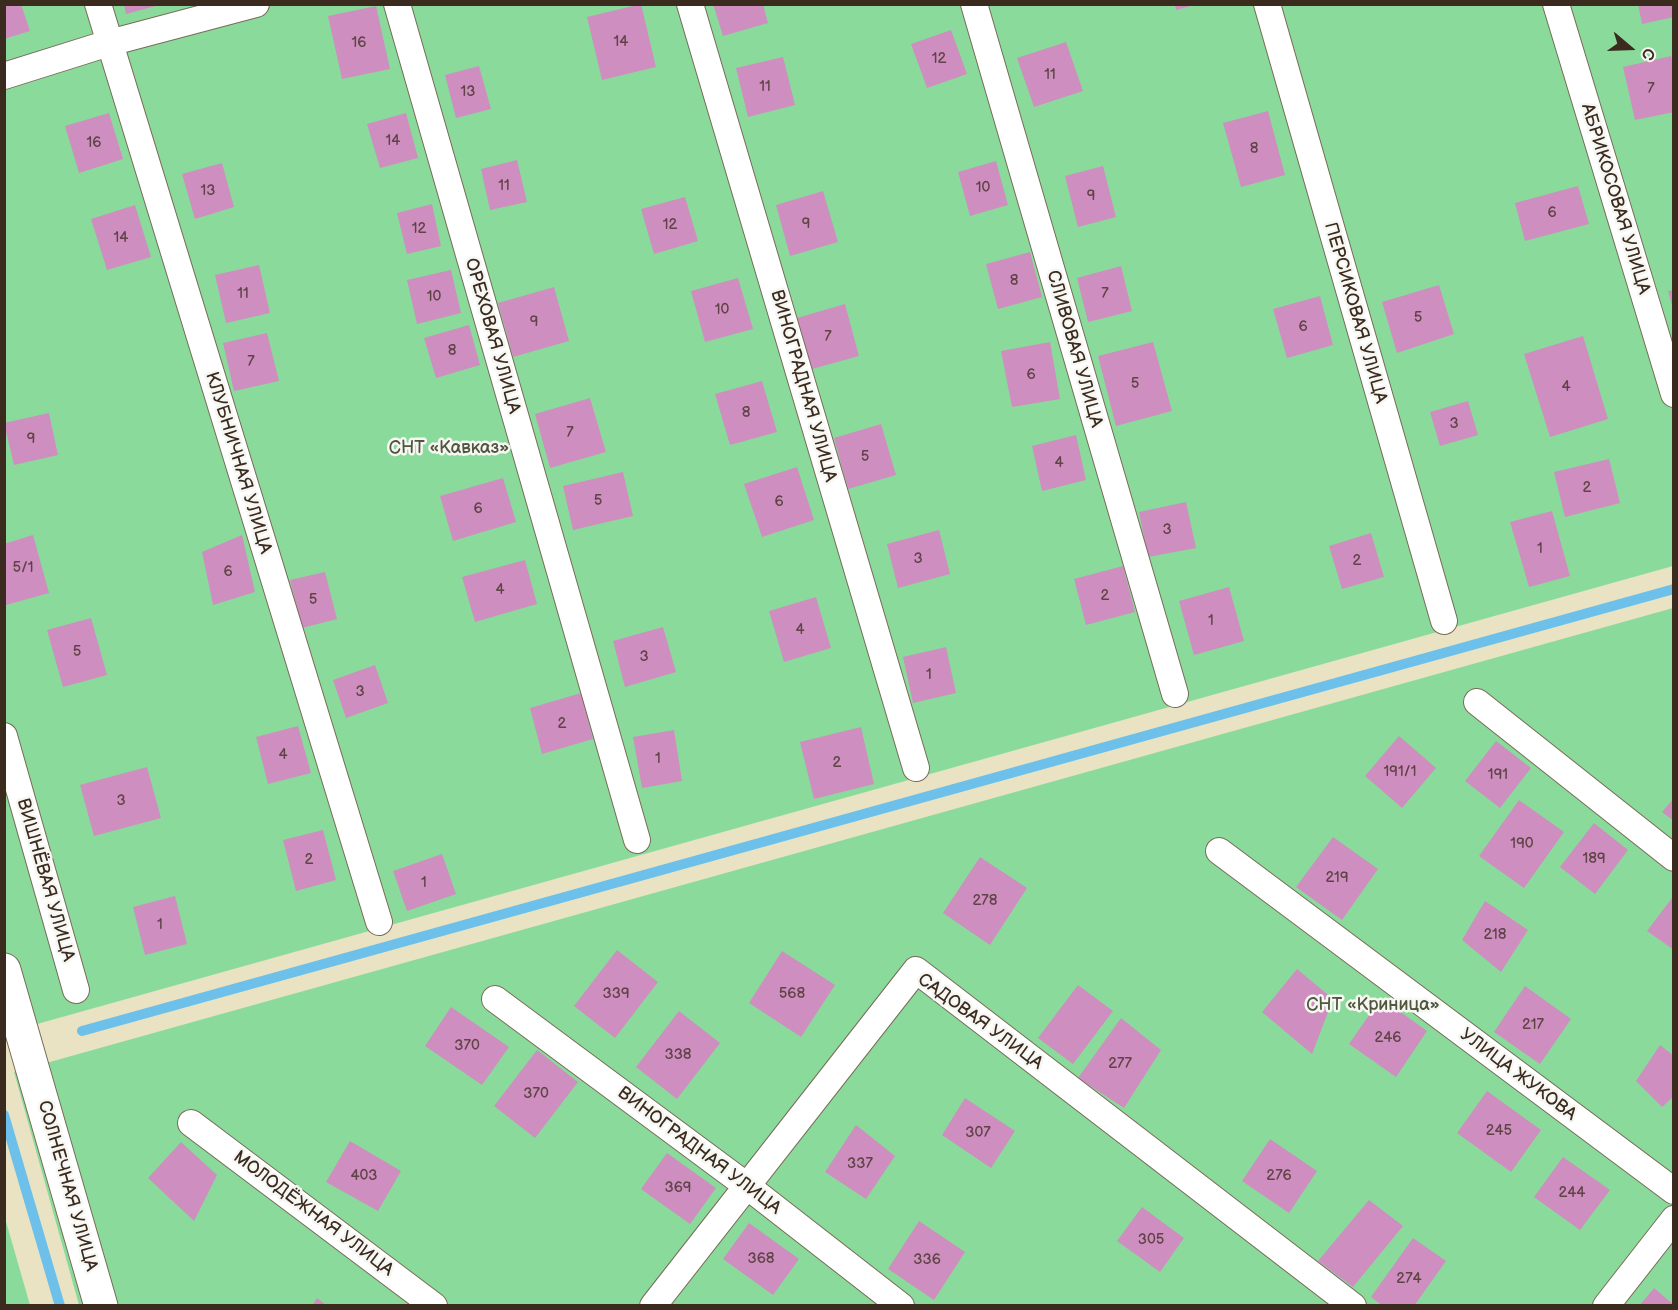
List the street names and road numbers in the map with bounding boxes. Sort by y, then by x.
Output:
street label: АБРИКОСОВАЯ УЛИЦА [1576,101,1654,297]
street label: ПЕРСИКОВАЯ УЛИЦА [1319,220,1391,406]
street label: ОРЕХОВАЯ УЛИЦА [459,256,525,416]
street label: СЛИВОВАЯ УЛИЦА [1041,268,1107,430]
street label: ВИНОГРАДНАЯ УЛИЦА [765,287,841,485]
street label: КЛУБНИЧНАЯ УЛИЦА [200,370,276,556]
street label: ВИШНЁВАЯ УЛИЦА [11,796,79,964]
street label: САДОВАЯ УЛИЦА [913,969,1047,1075]
street label: УЛИЦА ЖУКОВА [1456,1024,1580,1126]
street label: ВИНОГРАДНАЯ УЛИЦА [613,1083,785,1219]
street label: СОЛНЕЧНАЯ УЛИЦА [32,1098,102,1274]
street label: МОЛОДЁЖНАЯ УЛИЦА [229,1147,397,1281]

